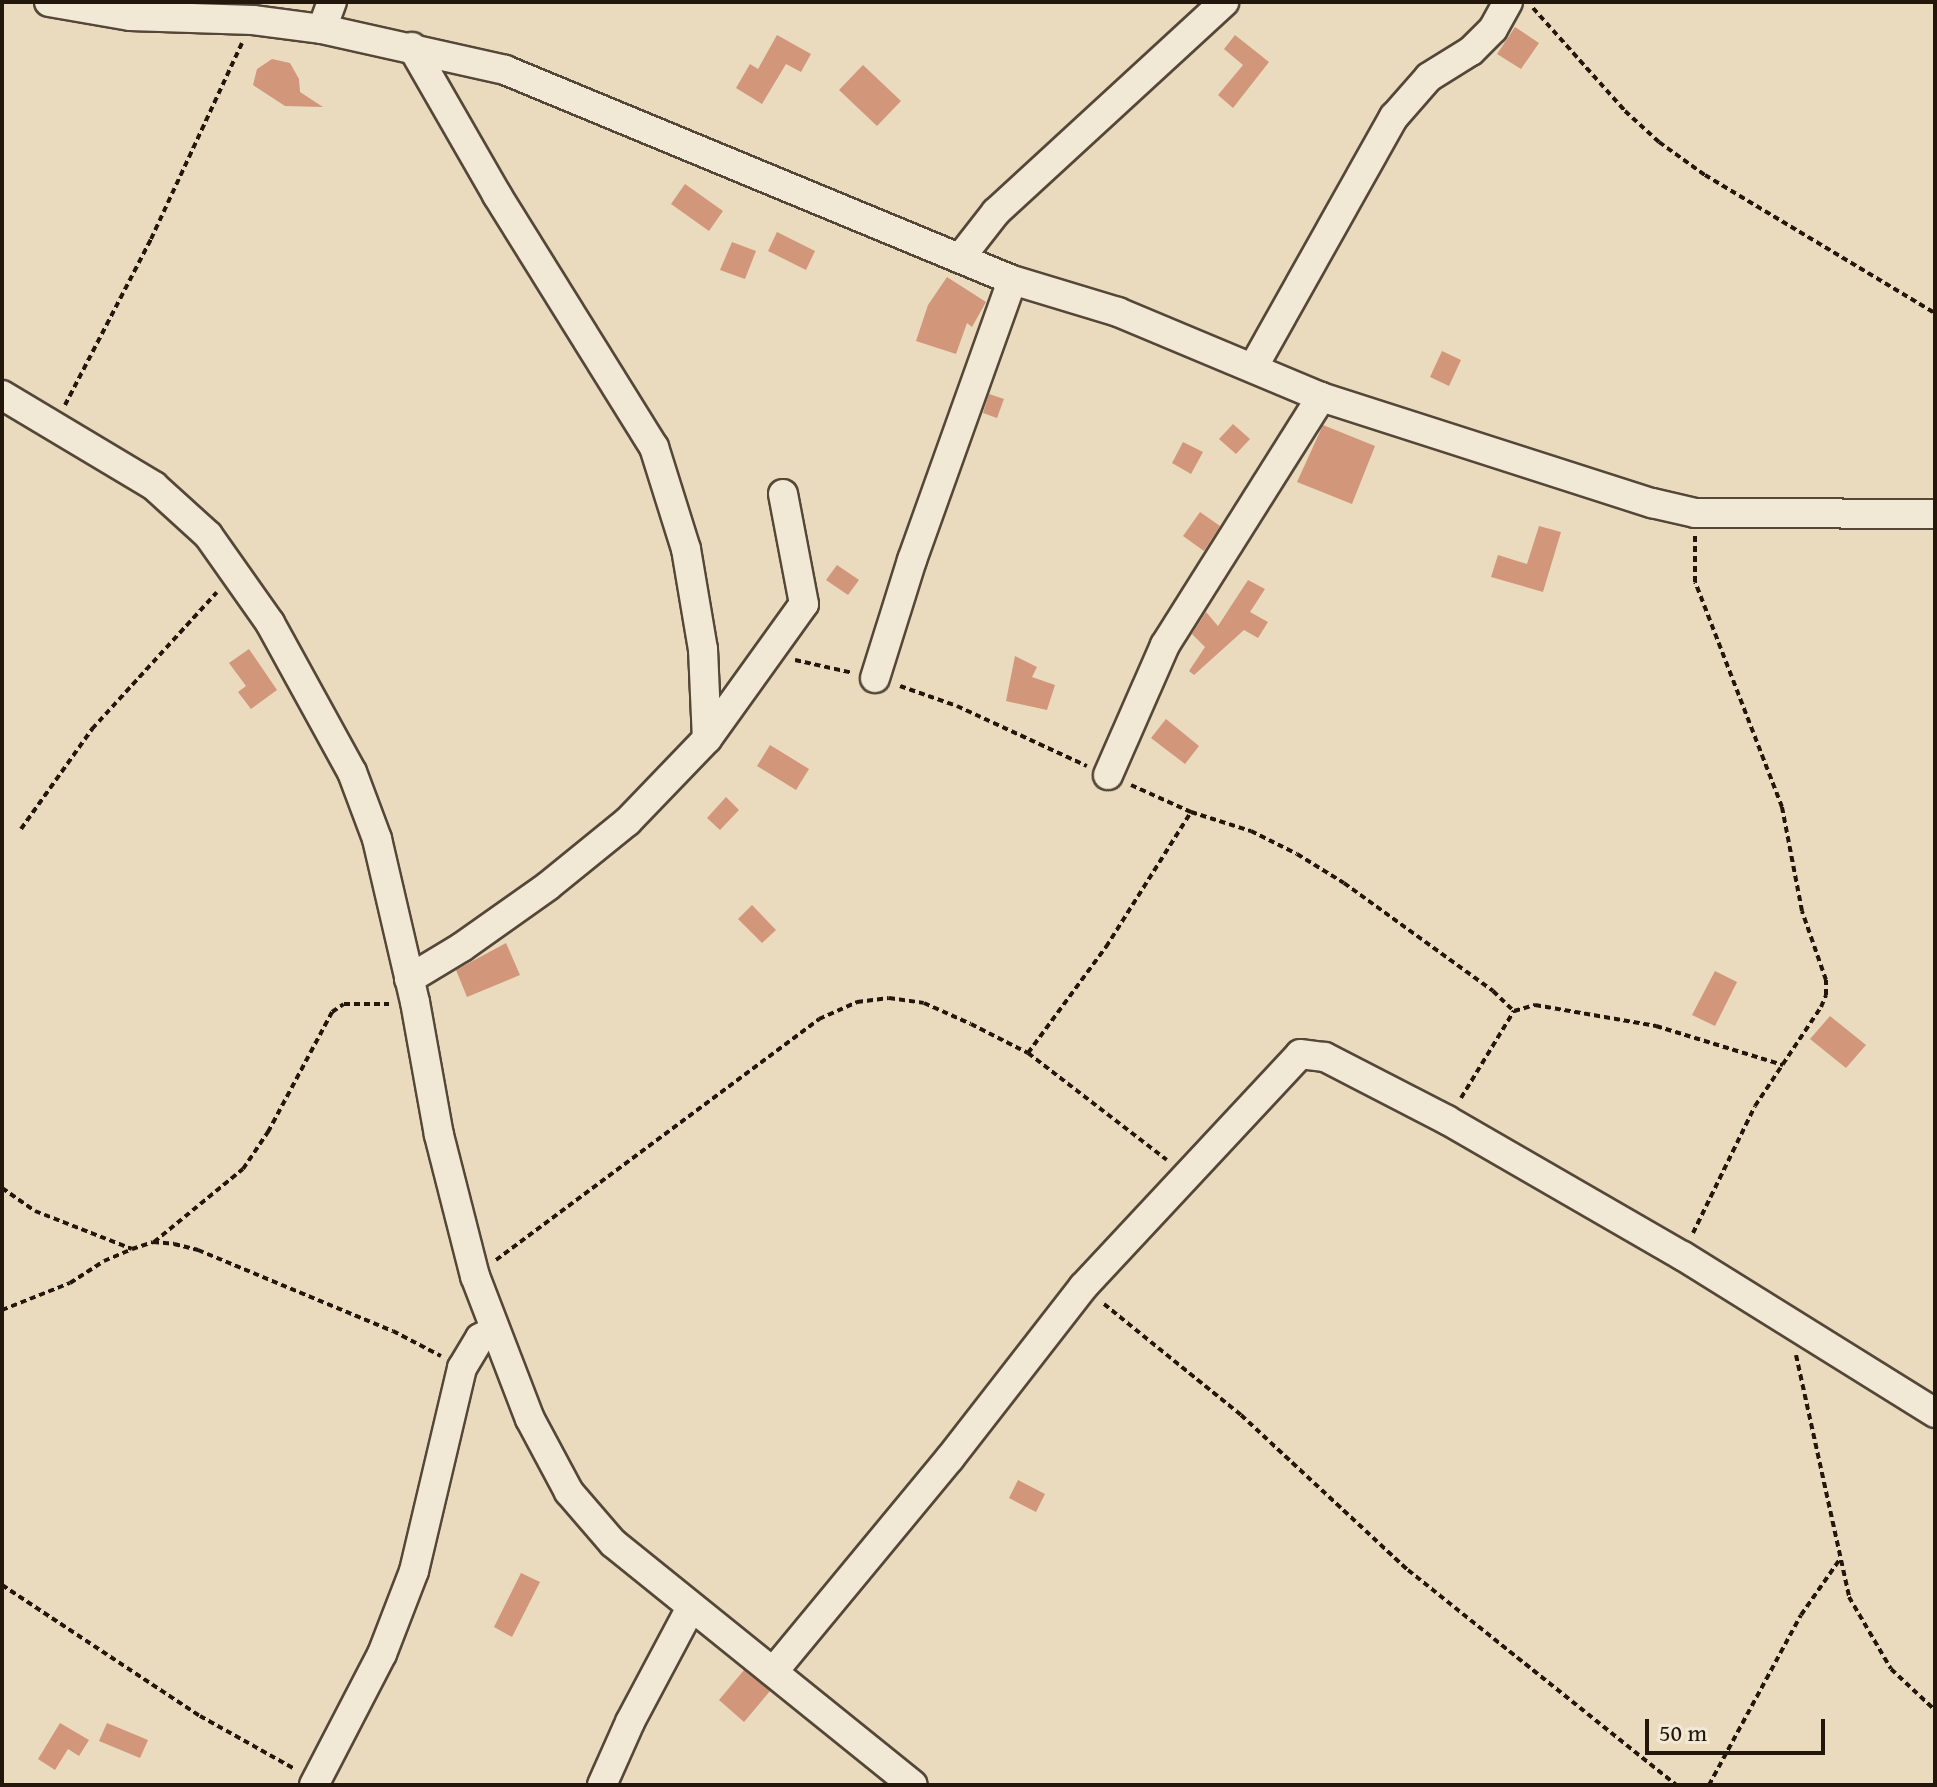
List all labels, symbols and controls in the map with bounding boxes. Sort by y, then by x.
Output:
scale bar [1649,1703,1829,1753]
text: 50 m [1659,1715,1707,1750]

